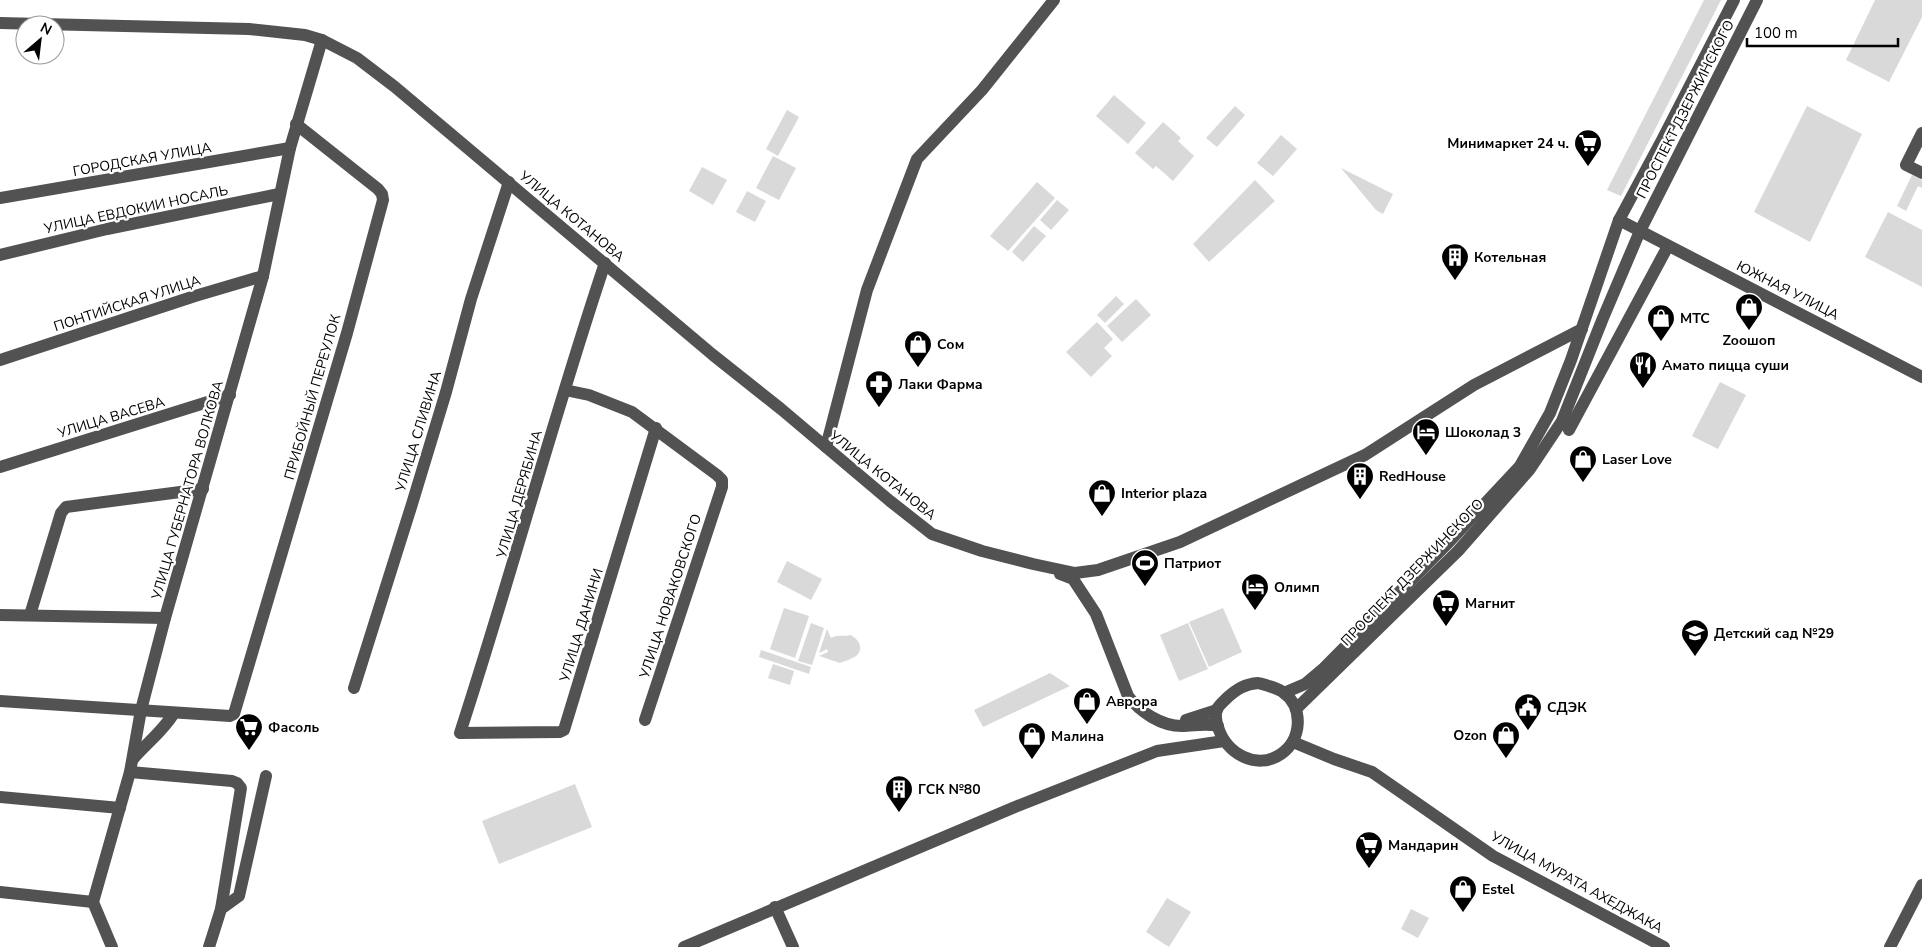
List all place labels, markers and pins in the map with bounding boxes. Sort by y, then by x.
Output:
supermarket icon: Минимаркет 24 ч. [1573,128,1603,167]
place label: Минимаркет 24 ч. [1447,134,1569,153]
building icon: Котельная [1440,242,1470,281]
place label: Котельная [1474,248,1546,267]
shop icon: Zooшоп [1734,292,1764,331]
shop icon: МТС [1646,303,1676,342]
place label: МТС [1680,309,1710,328]
shop icon: Сом [903,329,933,368]
place label: Zooшоп [1723,331,1775,350]
place label: Сом [937,335,964,354]
restaurant icon: Амато пицца суши [1628,350,1658,389]
place label: Амато пицца суши [1662,356,1789,375]
pharmacy icon: Лаки Фарма [864,369,894,408]
place label: Лаки Фарма [898,375,983,394]
hotel icon: Шоколад 3 [1411,417,1441,456]
place label: Шоколад 3 [1445,423,1521,442]
shop icon: Laser Love [1568,444,1598,483]
place label: Laser Love [1602,450,1672,469]
building icon: RedHouse [1345,461,1375,500]
place label: RedHouse [1379,467,1446,486]
shop icon: Interior plaza [1087,478,1117,517]
place label: Interior plaza [1121,484,1207,503]
sports icon: Патриот [1130,548,1160,587]
place label: Патриот [1164,554,1222,573]
hotel icon: Олимп [1240,572,1270,611]
place label: Олимп [1274,578,1320,597]
supermarket icon: Магнит [1431,588,1461,627]
place label: Магнит [1465,594,1515,613]
school or university icon: Детский сад №29 [1680,618,1710,657]
place label: Детский сад №29 [1714,624,1834,643]
shop icon: Аврора [1072,686,1102,725]
place label: Аврора [1106,692,1158,711]
public building icon: СДЭК [1513,692,1543,731]
place label: СДЭК [1547,698,1587,717]
supermarket icon: Фасоль [234,712,264,751]
place label: Фасоль [268,718,320,737]
shop icon: Ozon [1491,720,1521,759]
shop icon: Малина [1017,721,1047,760]
place label: Ozon [1453,726,1487,745]
place label: Малина [1051,727,1104,746]
building icon: ГСК №80 [884,774,914,813]
place label: ГСК №80 [918,780,981,799]
supermarket icon: Мандарин [1354,830,1384,869]
place label: Мандарин [1388,836,1459,855]
shop icon: Estel [1448,874,1478,913]
place label: Estel [1482,880,1515,899]

